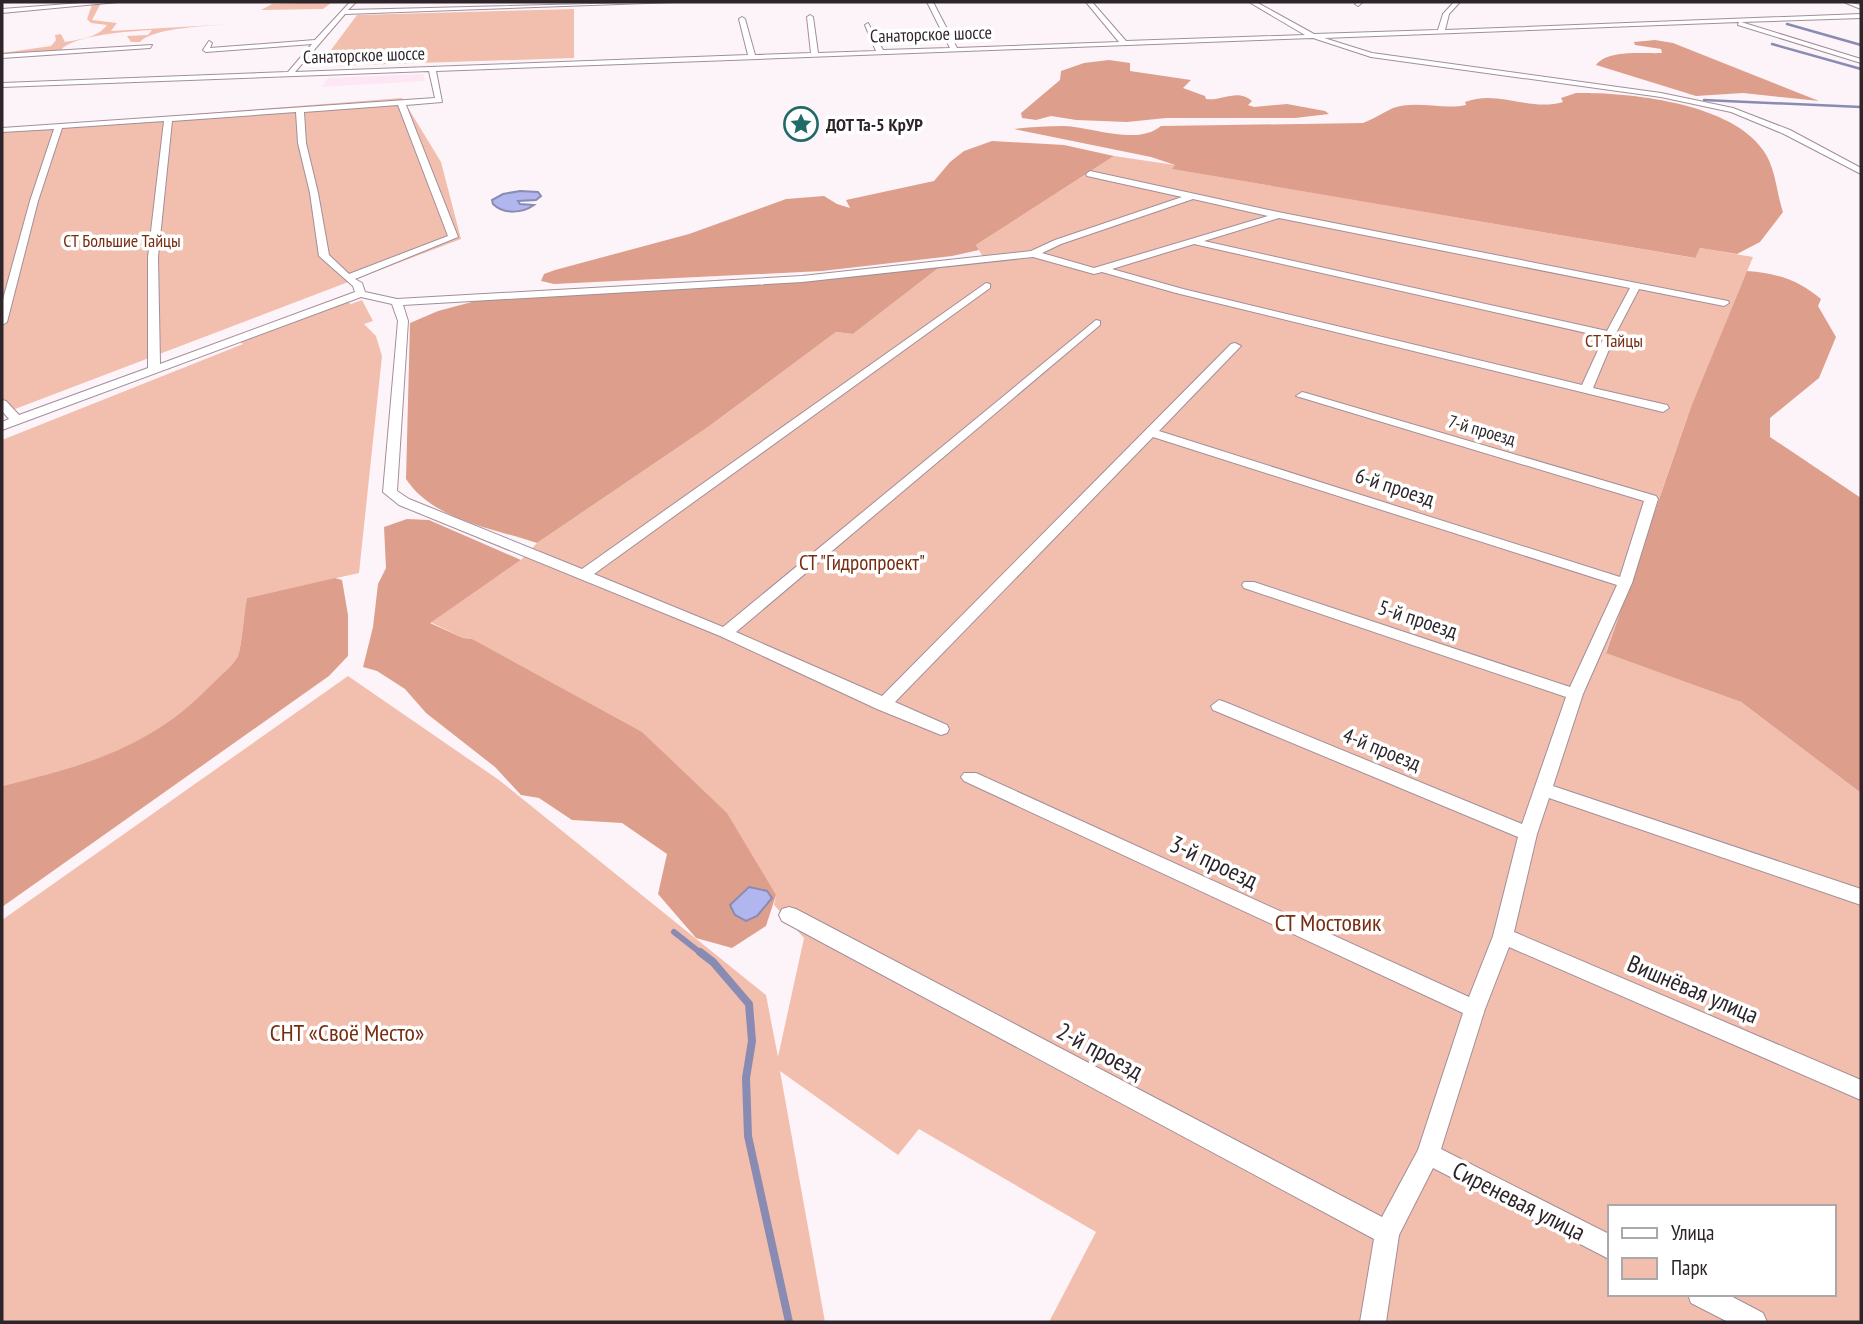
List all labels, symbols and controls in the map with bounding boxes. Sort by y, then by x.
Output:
street label: Санаторское шоссе [870,20,992,48]
street label: Санаторское шоссе [303,41,425,69]
place icon: ДОТ Та-5 КрУР [782,105,820,143]
place label: ДОТ Та-5 КрУР [826,113,923,136]
park label: СТ Большие Тайцы [63,229,181,252]
park label: СТ Тайцы [1585,329,1643,352]
street label: 7-й проезд [1446,409,1518,451]
street label: 6-й проезд [1352,462,1438,512]
park label: СТ "Гидропроект" [799,549,925,576]
street label: 5-й проезд [1375,594,1461,644]
street label: 4-й проезд [1339,721,1425,777]
street label: 3-й проезд [1165,828,1263,896]
park label: СТ Мостовик [1275,907,1382,938]
street label: Вишнёвая улица [1623,948,1763,1030]
street label: 2-й проезд [1051,1015,1149,1087]
park label: СНТ «Своё Место» [270,1017,424,1048]
street label: Сиреневая улица [1447,1154,1591,1248]
legend [1608,1205,1835,1296]
text: Улица [1671,1219,1714,1246]
text: Парк [1671,1254,1708,1281]

